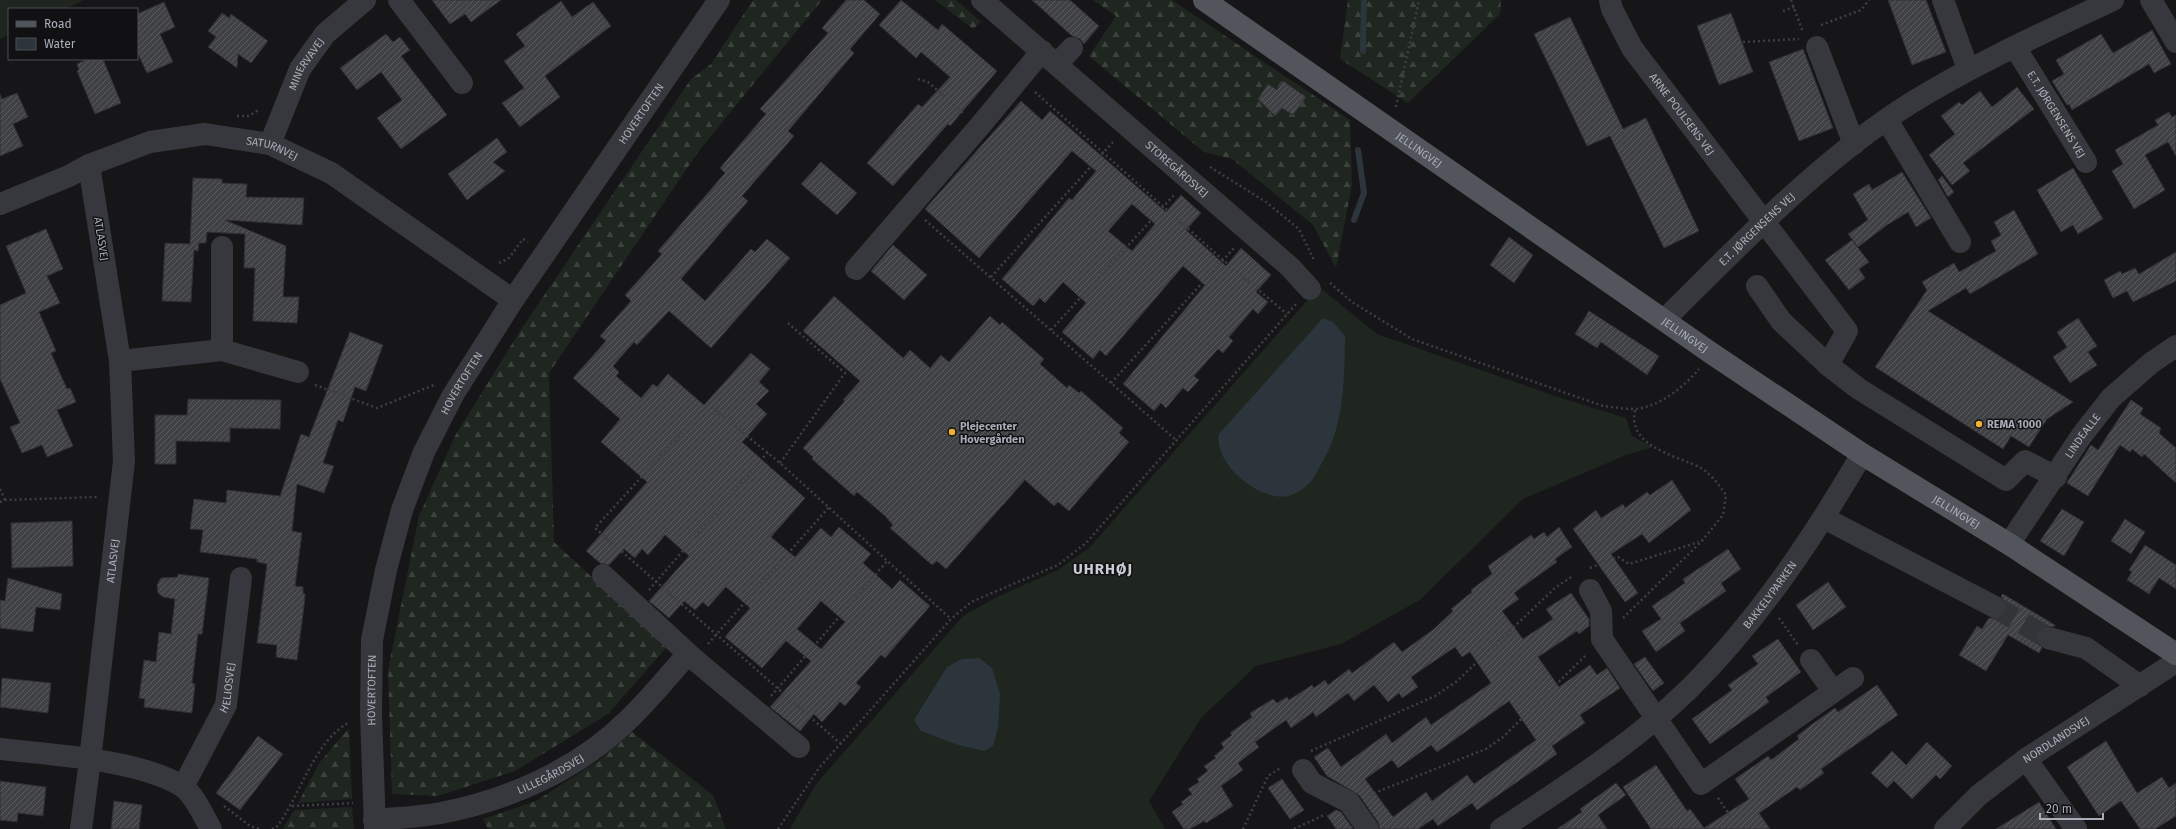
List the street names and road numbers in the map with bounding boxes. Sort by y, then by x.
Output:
street label: MINERVAVEJ [286,35,327,92]
street label: E.T. JØRGENSENS VEJ [2025,68,2088,160]
street label: ARNE POULSENS VEJ [1647,70,1717,158]
street label: HOVERTOFTEN [616,81,666,147]
street label: JELLINGVEJ [1393,129,1445,170]
street label: SATURNVEJ [245,134,300,163]
street label: STOREGÅRDSVEJ [1143,138,1211,200]
street label: E.T. JØRGENSENS VEJ [1716,190,1797,268]
street label: ATLASVEJ [91,216,111,262]
street label: JELLINGVEJ [1659,314,1710,355]
street label: HOVERTOFTEN [438,349,485,417]
street label: LINDEALLE [2062,410,2103,461]
street label: JELLINGVEJ [1930,492,1982,531]
street label: ATLASVEJ [104,538,122,584]
street label: BAKKELYPARKEN [1740,558,1799,631]
street label: HOVERTOFTEN [364,655,378,726]
street label: HELIOSVEJ [217,662,237,715]
street label: NORDLANDSVEJ [2020,713,2092,766]
street label: LILLEGÅRDSVEJ [515,751,586,797]

